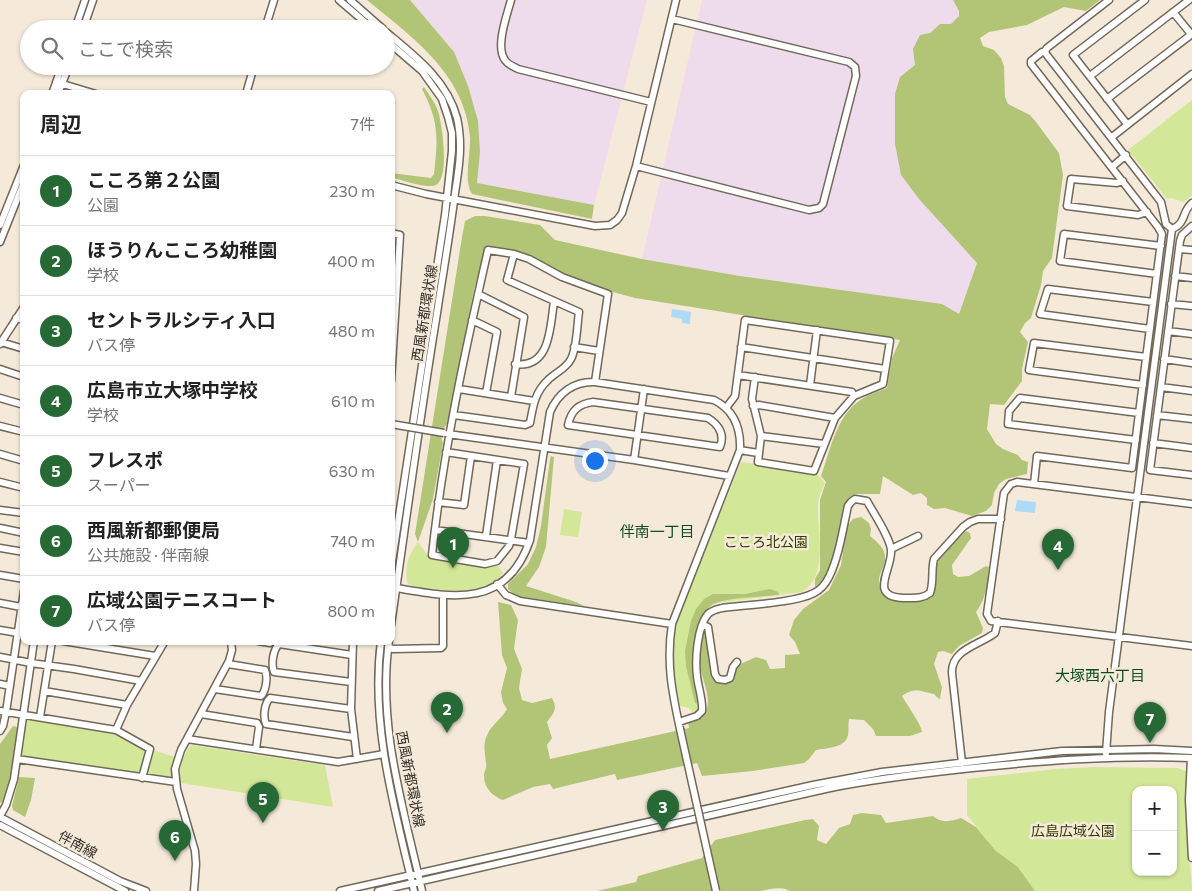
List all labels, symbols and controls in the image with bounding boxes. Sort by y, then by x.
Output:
search box [20,20,395,75]
icon: search [38,34,66,62]
text: ここで検索 [78,37,173,60]
text: 周辺 [40,111,82,136]
text: 7件 [351,114,375,133]
text: こころ第２公園 [87,168,220,191]
text: 1 [52,181,60,200]
text: 230 m [330,181,375,200]
text: 公園 [87,195,119,214]
text: ほうりんこころ幼稚園 [87,238,277,261]
text: 2 [51,251,61,270]
text: 400 m [327,251,375,270]
street label: 西風新都環状線 [408,263,440,363]
text: 学校 [87,265,119,284]
text: セントラルシティ入口 [87,308,276,331]
text: 3 [51,321,61,340]
text: 480 m [328,321,375,340]
text: バス停 [87,335,135,354]
text: 広島市立大塚中学校 [87,378,258,401]
text: 4 [51,391,61,410]
text: 610 m [331,391,375,410]
text: 学校 [87,405,119,424]
text: フレスポ [87,448,163,471]
your location [582,448,608,474]
text: 5 [51,461,61,480]
text: 630 m [329,461,375,480]
text: スーパー [87,475,151,494]
text: 西風新都郵便局 [87,518,220,541]
district label: 伴南一丁目 [619,522,695,540]
pin: 1 [437,527,469,568]
pin: 4 [1042,529,1074,570]
text: 6 [51,531,61,550]
text: 740 m [330,531,375,550]
park label: こころ北公園 [724,533,808,550]
text: 公共施設 · 伴南線 [87,545,209,564]
text: 広域公園テニスコート [87,588,277,611]
text: 7 [52,601,60,620]
text: 800 m [327,601,375,620]
text: バス停 [87,615,135,634]
district label: 大塚西六丁目 [1055,666,1145,684]
pin: 2 [431,692,463,733]
pin: 7 [1134,702,1166,743]
street label: 西風新都環状線 [393,729,429,829]
pin: 5 [247,782,279,823]
map controls [1132,786,1177,876]
button: + [1132,786,1177,831]
pin: 3 [647,790,679,831]
pin: 6 [159,820,191,861]
park label: 広島広域公園 [1031,822,1115,839]
street label: 伴南線 [55,827,101,861]
button: − [1132,831,1177,876]

